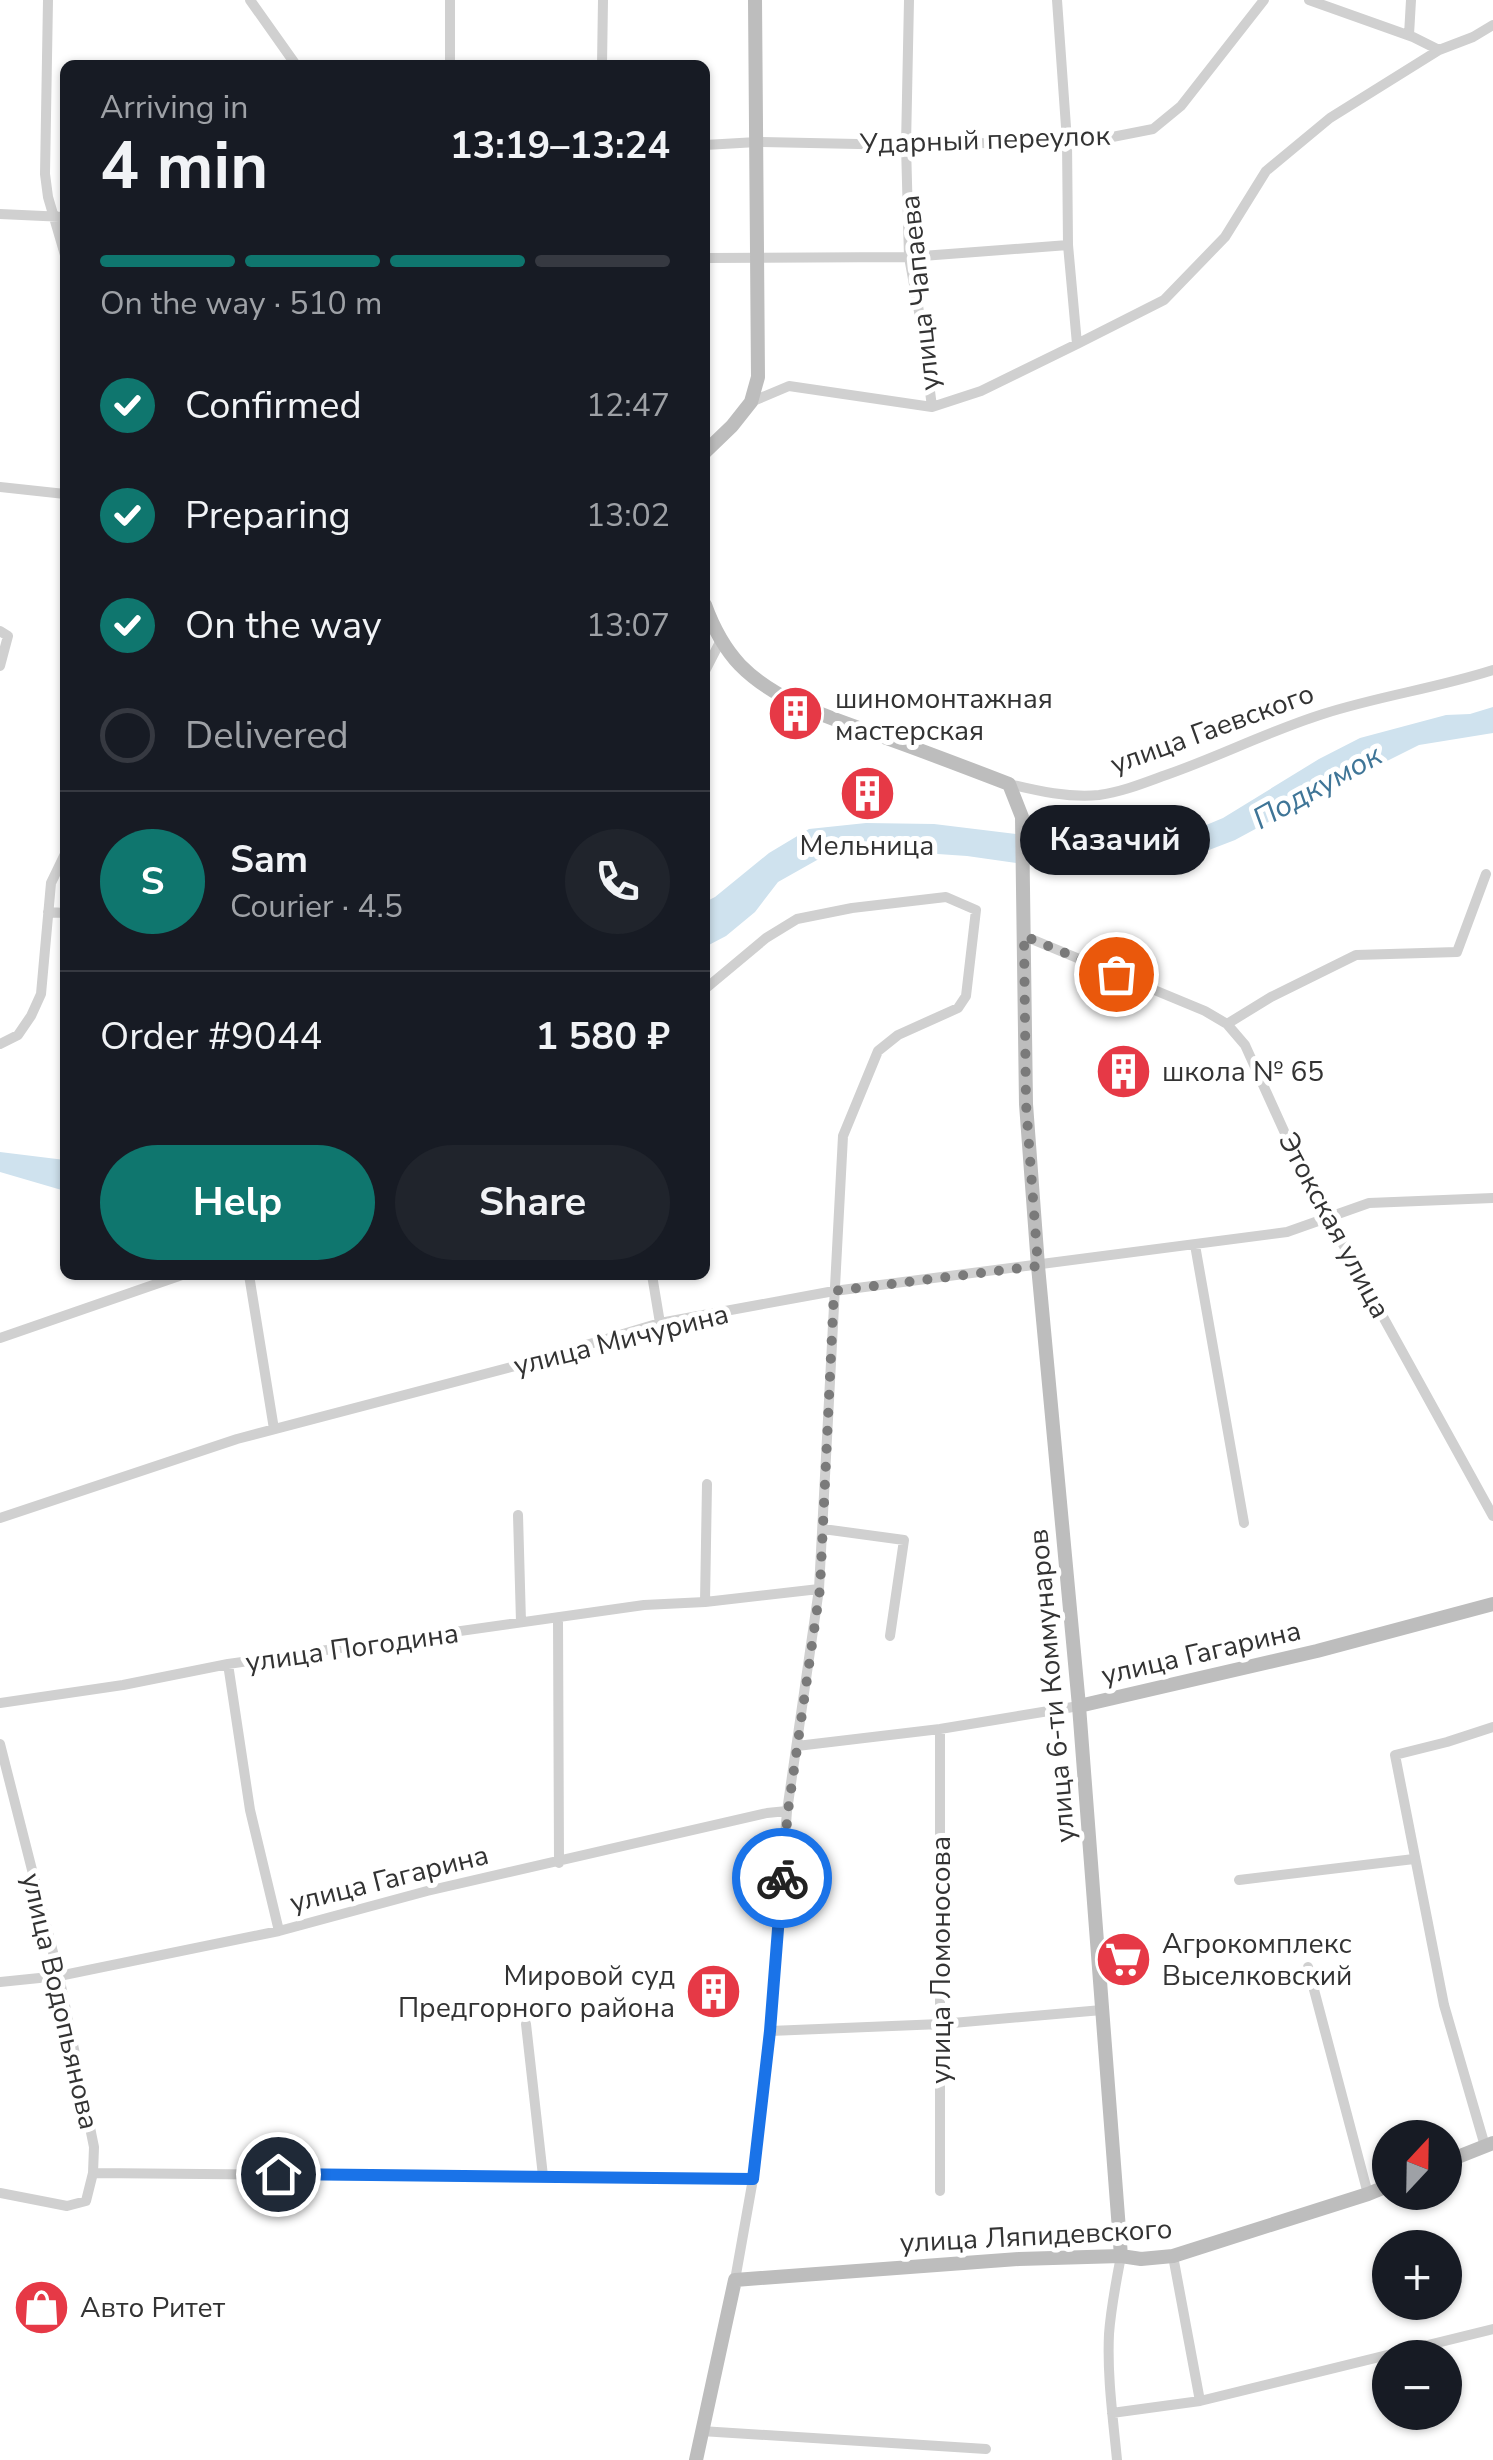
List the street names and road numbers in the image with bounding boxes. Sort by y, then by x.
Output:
street label: Ударный переулок [858,117,1111,163]
street label: улица Чапаева [891,193,949,393]
street label: улица Гаевского [1105,674,1319,783]
street label: Этокская улица [1269,1126,1399,1325]
street label: улица Мичурина [510,1295,733,1385]
street label: улица 6-ти Коммунаров [1019,1528,1085,1844]
street label: улица Гагарина [1098,1612,1305,1694]
street label: улица Погодина [243,1614,461,1682]
street label: улица Гагарина [286,1836,493,1922]
street label: улица Ломоносова [922,1836,960,2084]
street label: улица Водопьянова [12,1869,108,2133]
street label: улица Ляпидевского [899,2210,1173,2262]

